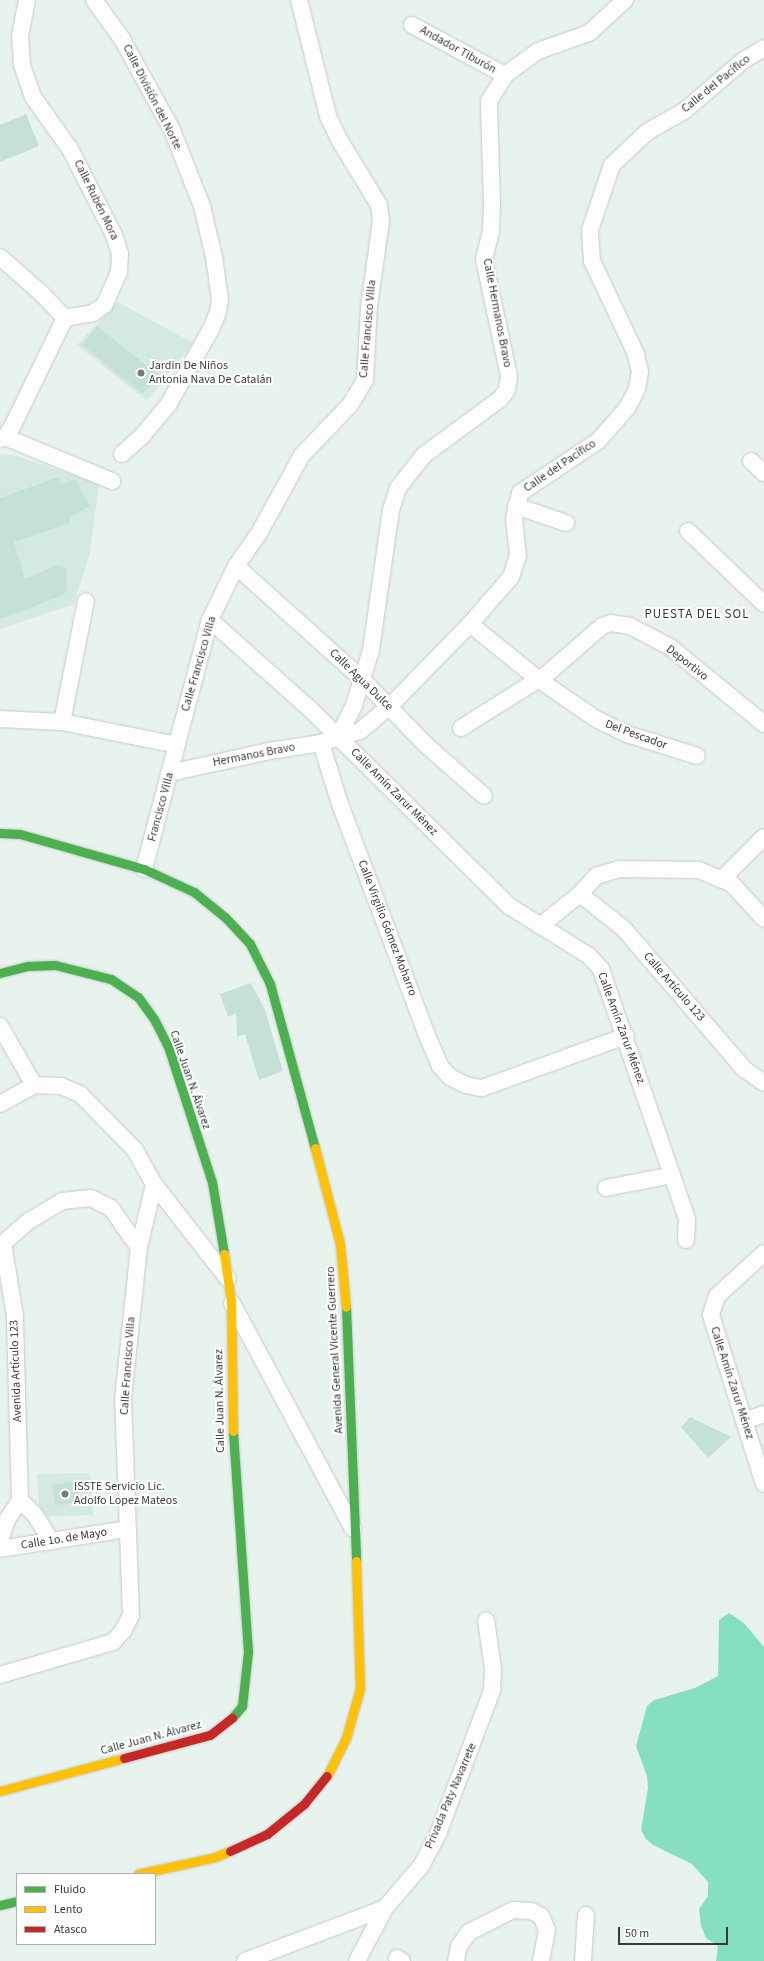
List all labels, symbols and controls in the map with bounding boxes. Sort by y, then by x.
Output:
street label: Andador Tiburón [417,23,499,77]
street label: Calle División del Norte [119,42,185,152]
street label: Calle del Pacífico [679,52,753,116]
street label: Calle Rubén Mora [70,158,122,242]
street label: Calle Hermanos Bravo [479,257,515,369]
street label: Calle Francisco Villa [357,279,379,379]
place label: Jardin De Niños Antonia Nava De Catalán [149,359,272,387]
marker: Jardin De Niños Antonia Nava De Catalán [136,368,146,378]
street label: Calle del Pacífico [521,436,599,496]
district label: PUESTA DEL SOL [644,606,750,622]
street label: Calle Francisco Villa [179,615,219,713]
street label: Deportivo [663,642,711,684]
street label: Calle Agua Dulce [326,646,396,714]
street label: Del Pescador [603,717,669,753]
street label: Hermanos Bravo [212,740,296,770]
street label: Calle Amín Zarur Ménez [347,745,441,839]
street label: Francisco Villa [145,771,177,843]
street label: Calle Virgilio Gómez Moharro [354,858,420,998]
street label: Calle Artículo 123 [640,949,708,1025]
street label: Calle Amín Zarur Ménez [594,970,648,1086]
street label: Calle Juan N. Álvarez [166,1029,214,1131]
street label: Avenida General Vicente Guerrero [323,1266,347,1434]
street label: Calle Francisco Villa [117,1316,139,1416]
street label: Avenida Artículo 123 [7,1320,25,1422]
street label: Calle Amín Zarur Ménez [707,1325,757,1441]
street label: Calle Juan N. Álvarez [212,1349,228,1453]
place label: ISSTE Servicio Lic. Adolfo Lopez Mateos [74,1480,177,1508]
marker: ISSTE Servicio Lic. Adolfo Lopez Mateos [59,1488,71,1500]
street label: Calle 1o. de Mayo [20,1525,108,1553]
street label: Calle Juan N. Álvarez [99,1718,203,1758]
street label: Privada Paty Navarrete [422,1741,480,1851]
legend [16,1873,156,1945]
text: Fluido [54,1881,86,1898]
text: Lento [54,1901,83,1918]
scale bar [620,1919,730,1945]
text: Atasco [54,1921,87,1938]
text: 50 m [625,1925,649,1942]

